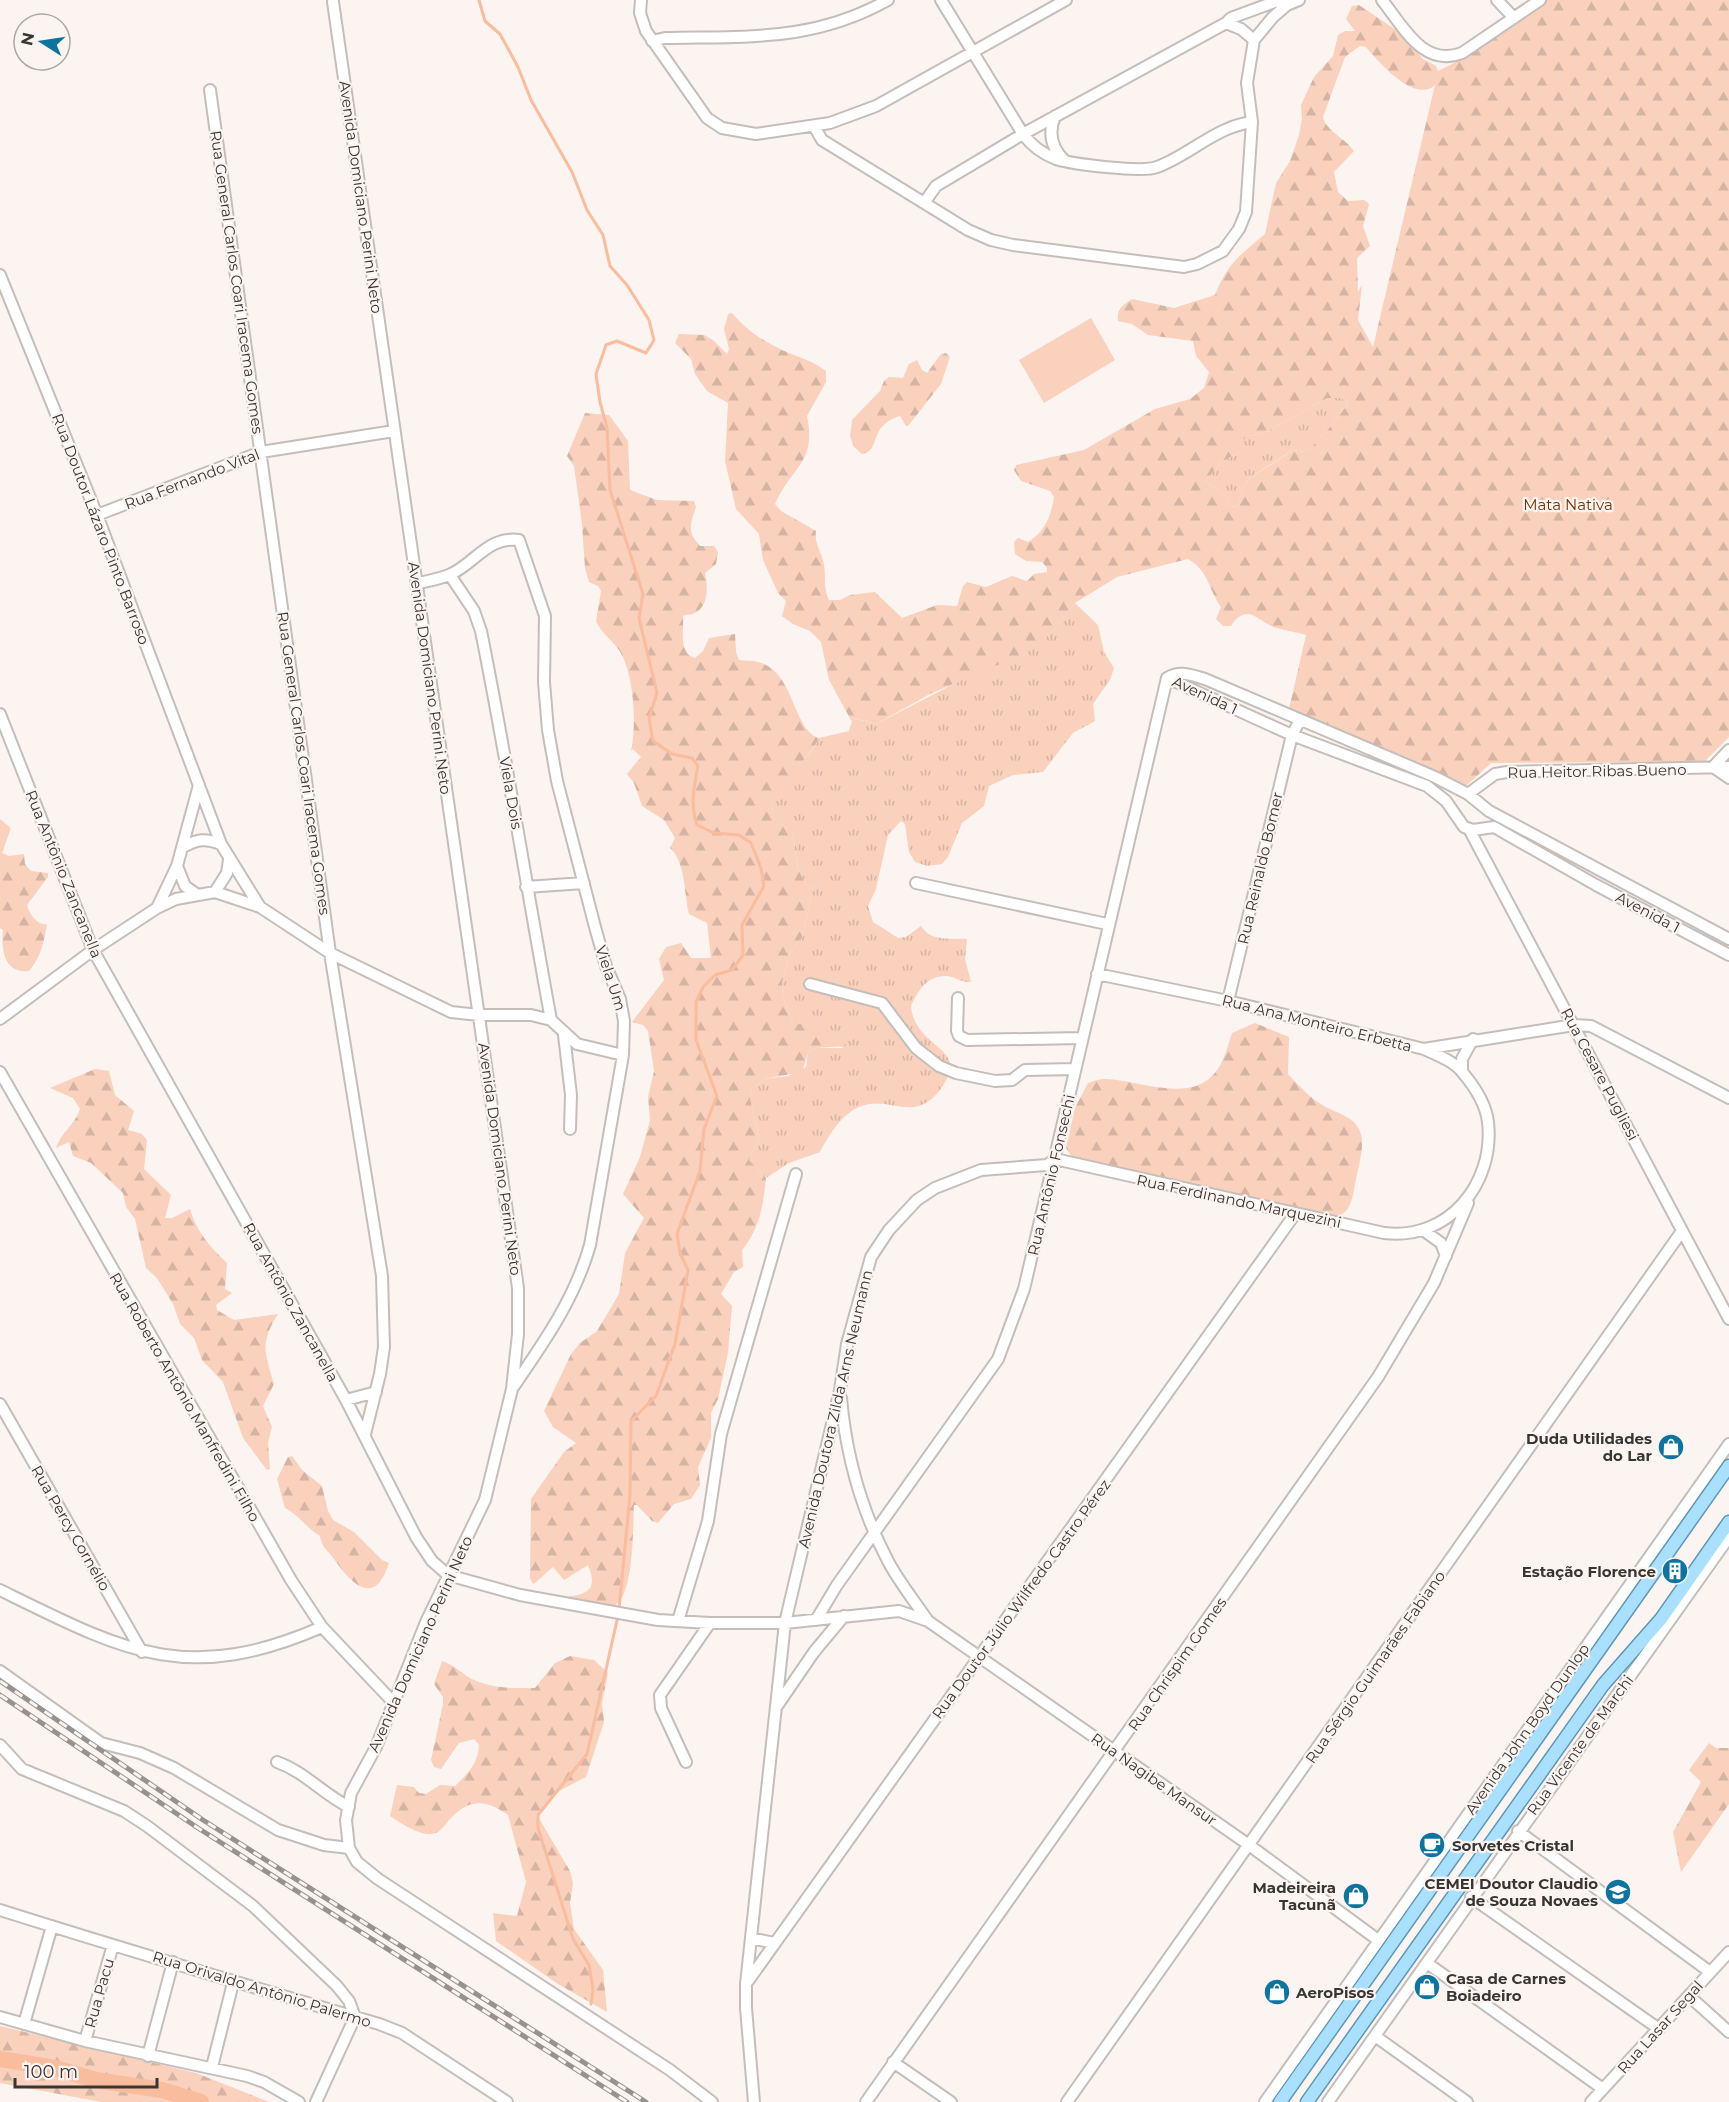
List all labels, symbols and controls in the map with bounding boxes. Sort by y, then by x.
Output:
north arrow [12,12,72,72]
text: N [17,31,38,47]
street label: Avenida Domiciano Perini Neto [335,79,387,315]
street label: Rua General Carlos Coari Iracema Gomes [206,129,268,435]
street label: Rua Doutor Lázaro Pinto Barroso [48,411,154,647]
street label: Rua Fernando Vital [122,444,262,514]
park label: Mata Nativa [1523,495,1613,514]
street label: Avenida Domiciano Perini Neto [404,560,456,796]
street label: Rua General Carlos Coari Iracema Gomes [273,610,335,916]
street label: Avenida 1 [1169,672,1241,718]
street label: Viela Dois [495,755,527,831]
street label: Rua Heitor Ribas Bueno [1507,760,1687,782]
street label: Rua Antônio Zancanella [22,787,106,961]
street label: Rua Reinaldo Bomer [1233,790,1287,946]
street label: Avenida 1 [1613,887,1683,937]
street label: Viela Um [591,943,631,1013]
street label: Rua Ana Monteiro Erbetta [1220,990,1414,1056]
street label: Rua Cesare Pugliesi [1557,1004,1643,1144]
street label: Avenida Domiciano Perini Neto [474,1041,526,1277]
street label: Rua Antônio Fonsechi [1023,1092,1079,1258]
street label: Rua Ferdinando Marquezini [1135,1170,1343,1232]
street label: Rua Antônio Zancanella [239,1219,343,1385]
street label: Avenida Doutora Zilda Arns Neumann [794,1268,876,1550]
street label: Rua Roberto Antônio Manfredini Filho [106,1269,264,1525]
place label: Duda Utilidades do Lar [1526,1429,1653,1465]
shop icon: Duda Utilidades do Lar [1656,1432,1686,1462]
street label: Rua Percy Cornélio [27,1462,115,1594]
street label: Rua Doutor Júlio Wilfredo Castro Pérez [928,1475,1115,1723]
street label: Avenida Domiciano Perini Neto [364,1533,476,1755]
building icon: Estação Florence [1660,1556,1690,1586]
place label: Estação Florence [1522,1562,1656,1581]
street label: Rua Sérgio Guimarães Fabiano [1301,1567,1449,1767]
street label: Rua Chrispim Gomes [1124,1593,1230,1735]
street label: Avenida John Boyd Dunlop [1461,1640,1593,1818]
street label: Rua Vicente de Marchi [1523,1671,1637,1819]
street label: Rua Nagibe Mansur [1088,1729,1220,1829]
cafe icon: Sorvetes Cristal [1417,1830,1447,1860]
place label: Sorvetes Cristal [1452,1836,1574,1855]
place label: CEMEI Doutor Claudio de Souza Novaes [1425,1874,1598,1910]
school or university icon: CEMEI Doutor Claudio de Souza Novaes [1603,1877,1633,1907]
place label: Madeireira Tacunã [1253,1878,1336,1914]
shop icon: Madeireira Tacunã [1341,1881,1371,1911]
street label: Rua Orivaldo Antônio Palermo [150,1947,374,2031]
street label: Rua Pacu [80,1956,118,2030]
place label: Casa de Carnes Boiadeiro [1446,1969,1566,2005]
shop icon: Casa de Carnes Boiadeiro [1412,1972,1442,2002]
street label: Rua Lasar Segal [1613,1976,1707,2078]
shop icon: AeroPisos [1262,1977,1292,2007]
place label: AeroPisos [1295,1983,1374,2002]
scale bar [15,2051,158,2089]
text: 100 m [24,2061,78,2083]

